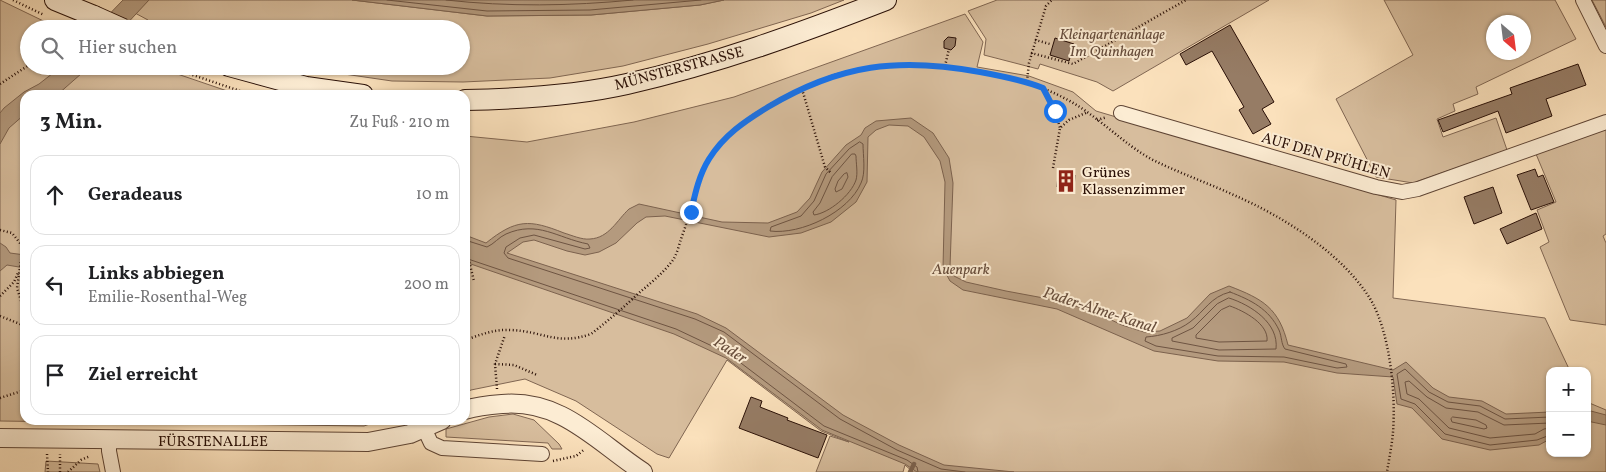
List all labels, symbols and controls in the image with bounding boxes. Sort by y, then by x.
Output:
north arrow [1486,15,1531,60]
search box [20,20,470,75]
park label: Kleingartenanlage Im Quinhagen [1059,25,1165,63]
icon: search [38,34,66,62]
text: Hier suchen [78,35,177,61]
street label: MÜNSTERSTRASSE [612,42,746,97]
route start [1044,100,1067,123]
text: 3 Min. [40,108,102,137]
text: Zu Fuß · 210 m [349,112,450,134]
street label: AUF DEN PFÜHLEN [1259,128,1392,185]
place label: Grünes Klassenzimmer [1082,163,1185,201]
building icon: Grünes Klassenzimmer [1053,168,1079,194]
icon: ahead [41,181,69,209]
text: Geradeaus [88,182,183,208]
text: 10 m [416,184,449,206]
route end [680,201,703,224]
park label: Auenpark [931,260,990,281]
text: Links abbiegen [88,261,225,287]
icon: left [41,271,69,299]
text: 200 m [404,274,449,296]
water label: Pader-Alme-Kanal [1040,282,1159,340]
text: Emilie-Rosenthal-Weg [88,287,247,309]
water label: Pader [709,332,752,370]
icon: arrive [41,361,69,389]
text: Ziel erreicht [88,362,198,388]
map controls [1546,367,1591,457]
button: + [1546,367,1591,412]
button: − [1546,412,1591,457]
street label: FÜRSTENALLEE [158,432,268,453]

